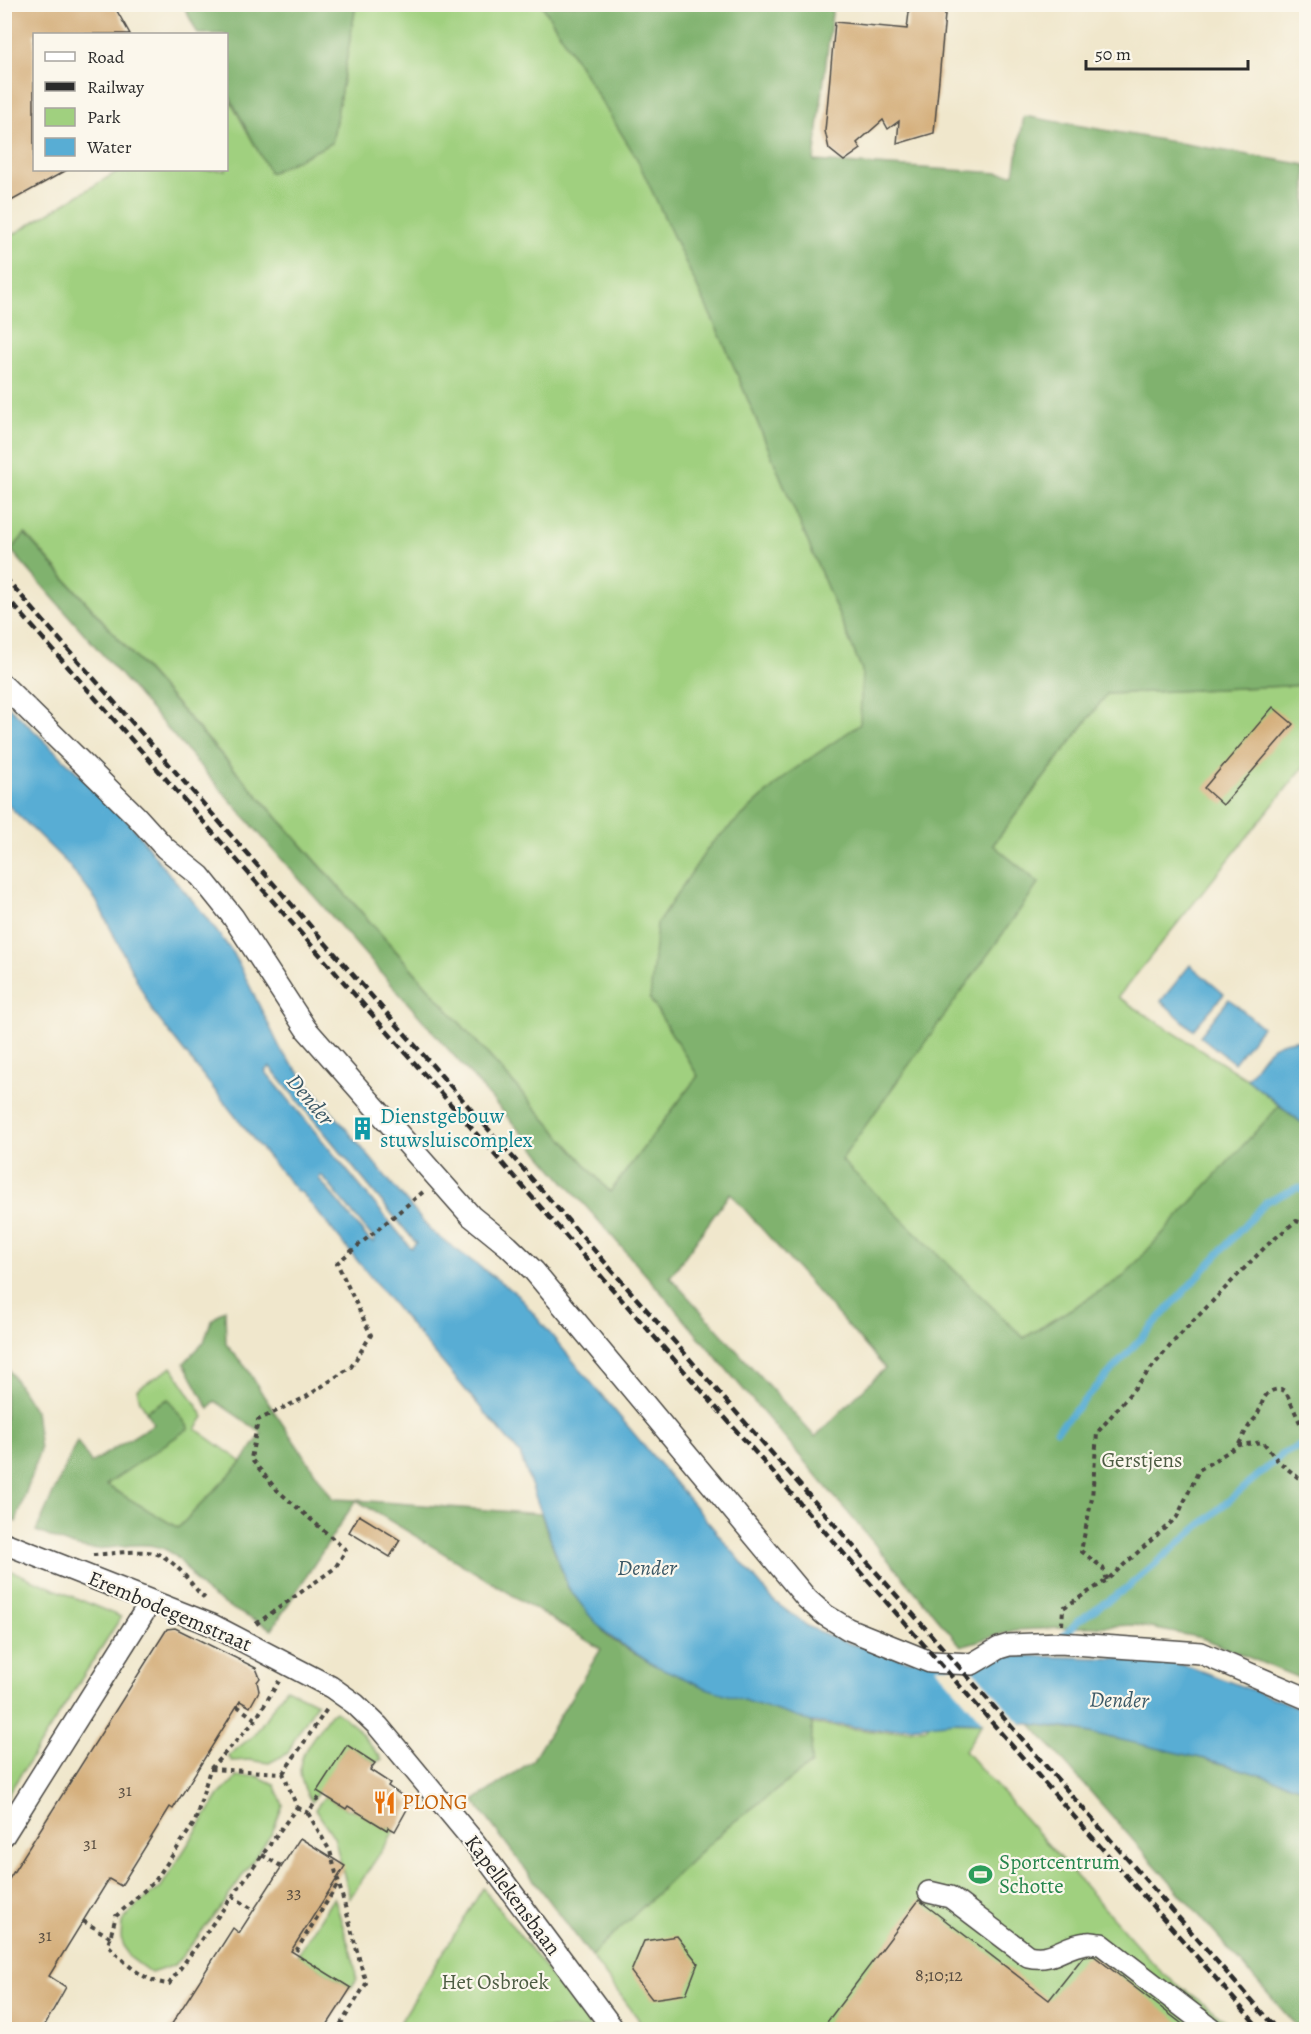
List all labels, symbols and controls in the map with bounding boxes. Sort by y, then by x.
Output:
legend [33,33,228,171]
scale bar [1086,33,1248,71]
text: 50 m [1095,42,1131,66]
text: Road [87,45,125,69]
text: Railway [87,75,145,99]
text: Park [87,105,121,129]
text: Water [86,135,132,159]
water label: Dender [280,1067,342,1133]
place label: Dienstgebouw stuwsluiscomplex [380,1102,533,1154]
building icon: Dienstgebouw stuwsluiscomplex [349,1115,375,1141]
park label: Gerstjens [1101,1446,1183,1474]
water label: Dender [617,1553,678,1583]
street label: Erembodegemstraat [84,1564,256,1658]
water label: Dender [1089,1684,1150,1716]
house number: 31 [118,1778,132,1802]
place label: PLONG [402,1788,468,1816]
restaurant icon: PLONG [371,1789,397,1815]
street label: Kapellekensbaan [458,1829,568,1961]
house number: 31 [83,1831,97,1855]
place label: Sportcentrum Schotte [999,1848,1120,1900]
sports icon: Sportcentrum Schotte [968,1861,994,1887]
house number: 33 [287,1880,301,1904]
house number: 31 [38,1923,52,1947]
house number: 8;10;12 [915,1963,963,1987]
park label: Het Osbroek [441,1968,549,1996]

